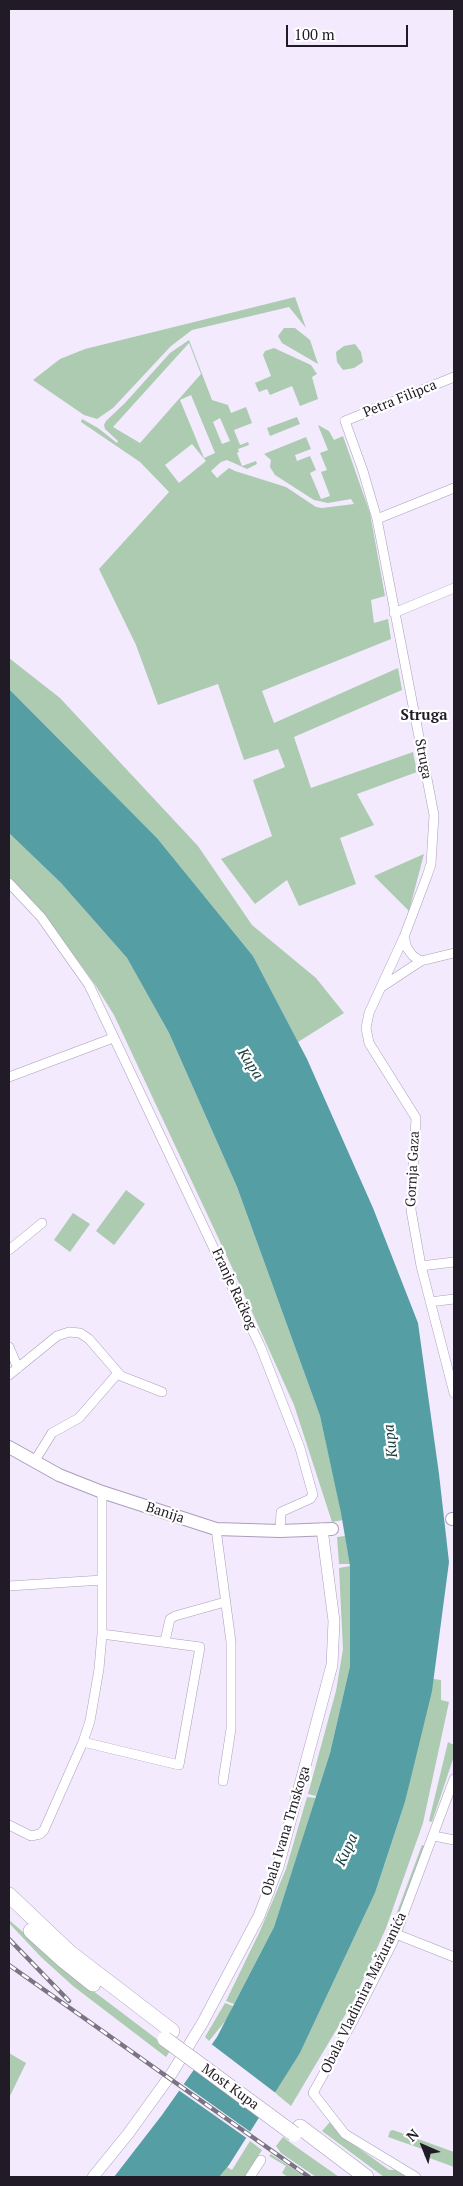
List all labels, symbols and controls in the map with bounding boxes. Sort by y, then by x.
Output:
scale bar [288,15,410,47]
text: 100 m [294,24,335,44]
street label: Petra Filipca [361,377,439,421]
district label: Struga [401,707,447,725]
street label: Struga [411,737,435,781]
water label: Kupa [233,1045,267,1083]
street label: Gornja Gaza [403,1131,423,1207]
street label: Franje Račkog [208,1246,260,1332]
water label: Kupa [380,1423,402,1459]
street label: Banija [144,1499,186,1527]
street label: Obala Ivana Trnskoga [258,1764,314,1898]
water label: Kupa [332,1831,362,1869]
street label: Obala Vladimira Mažuranića [318,1910,410,2076]
street label: Most Kupa [198,2061,262,2113]
north arrow [398,2121,448,2171]
text: N [402,2124,423,2145]

